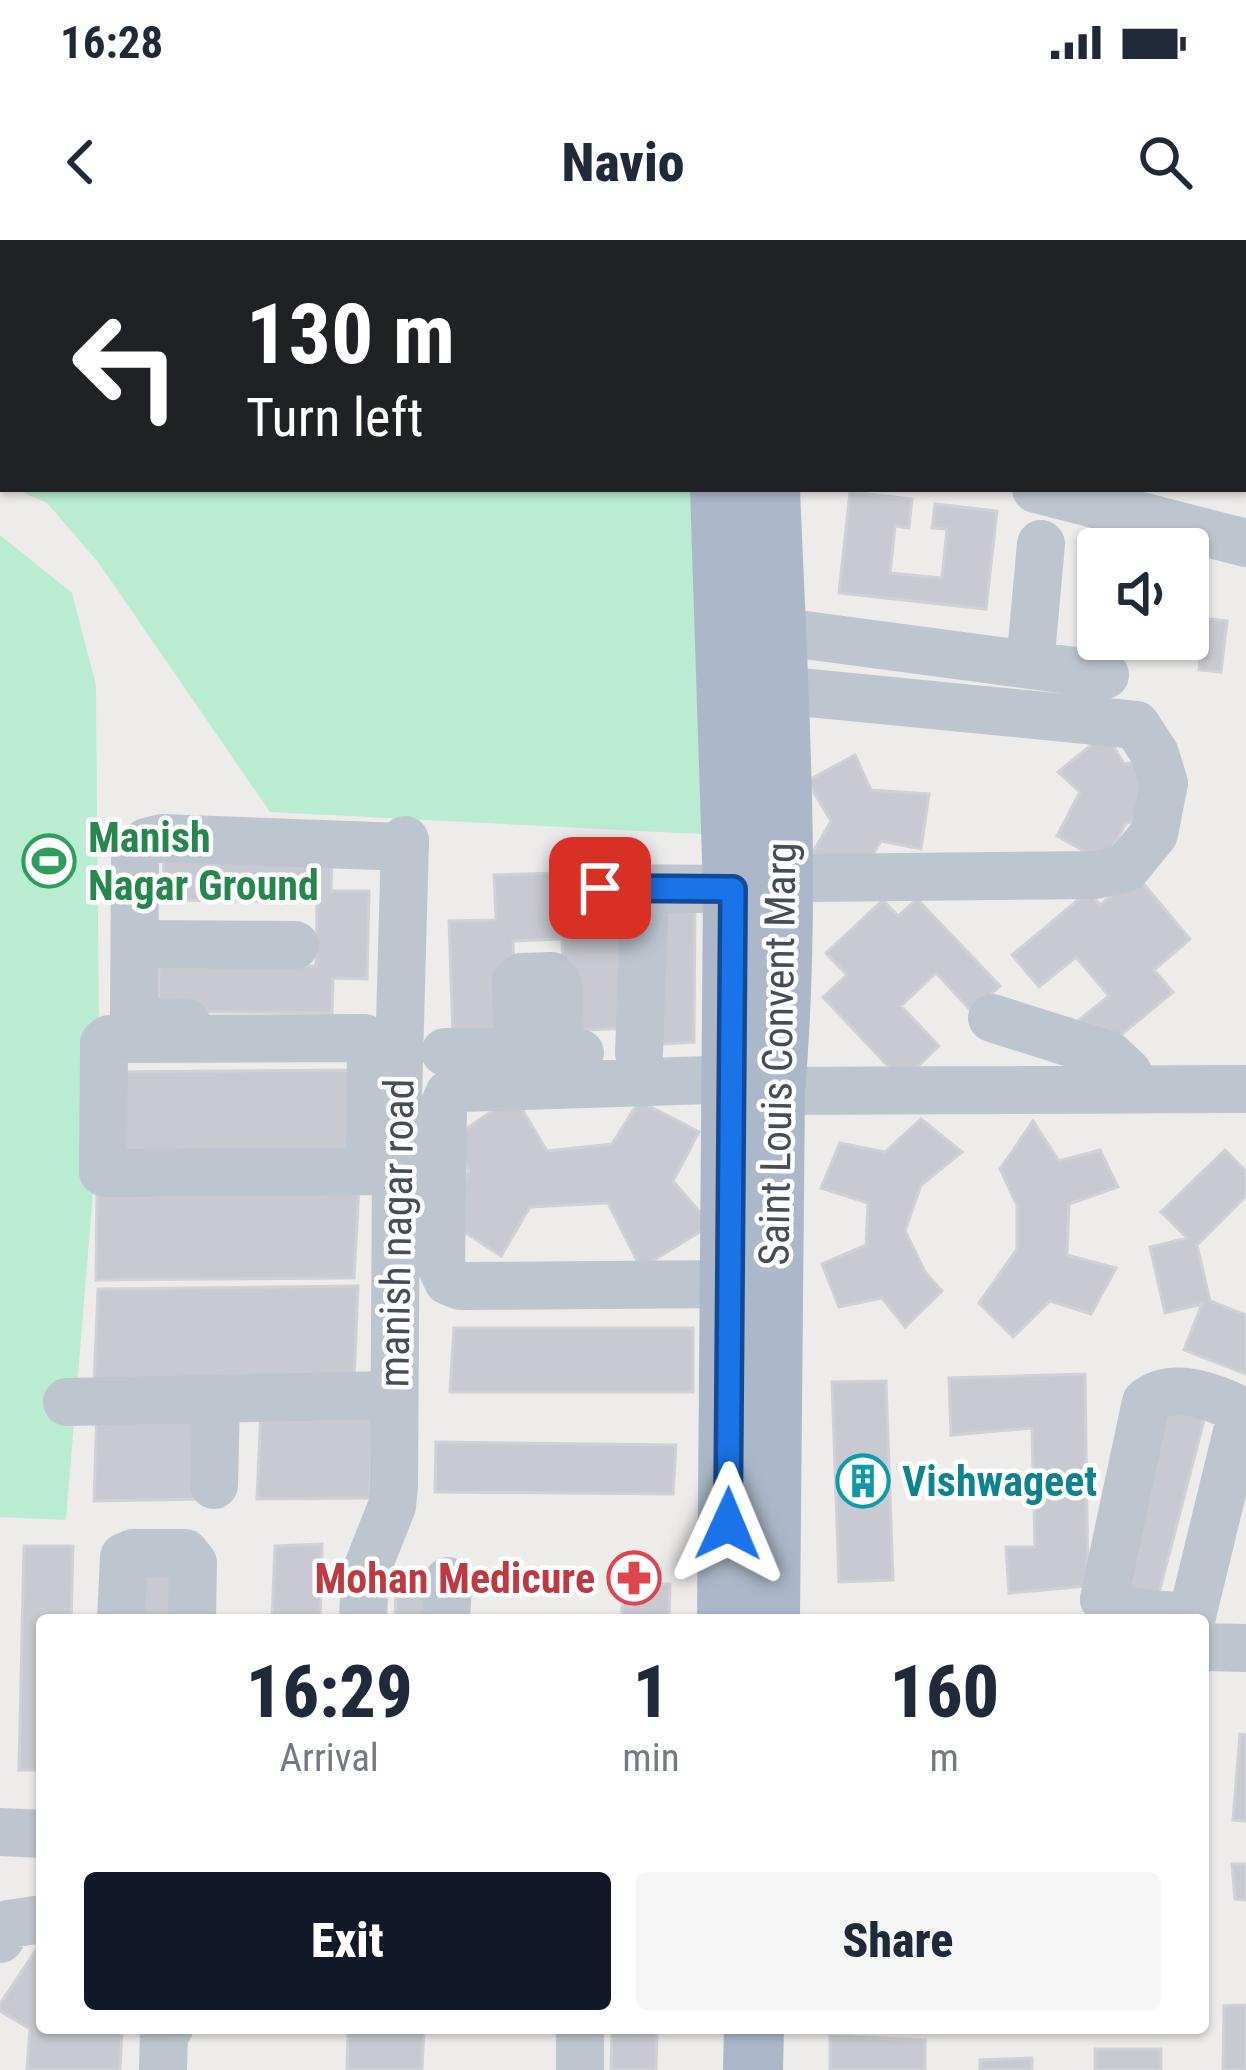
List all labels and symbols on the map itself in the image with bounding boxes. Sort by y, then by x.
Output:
place label: Manish Nagar Ground [88,813,319,910]
sports icon: Manish Nagar Ground [21,833,77,889]
pin [549,837,651,939]
street label: Saint Louis Convent Marg [749,842,806,1266]
street label: manish nagar road [369,1078,424,1388]
building icon: Vishwageet [835,1453,891,1509]
place label: Vishwageet [902,1457,1097,1506]
position arrow [665,1461,791,1587]
pharmacy icon: Mohan Medicure [606,1550,662,1606]
place label: Mohan Medicure [315,1554,595,1603]

